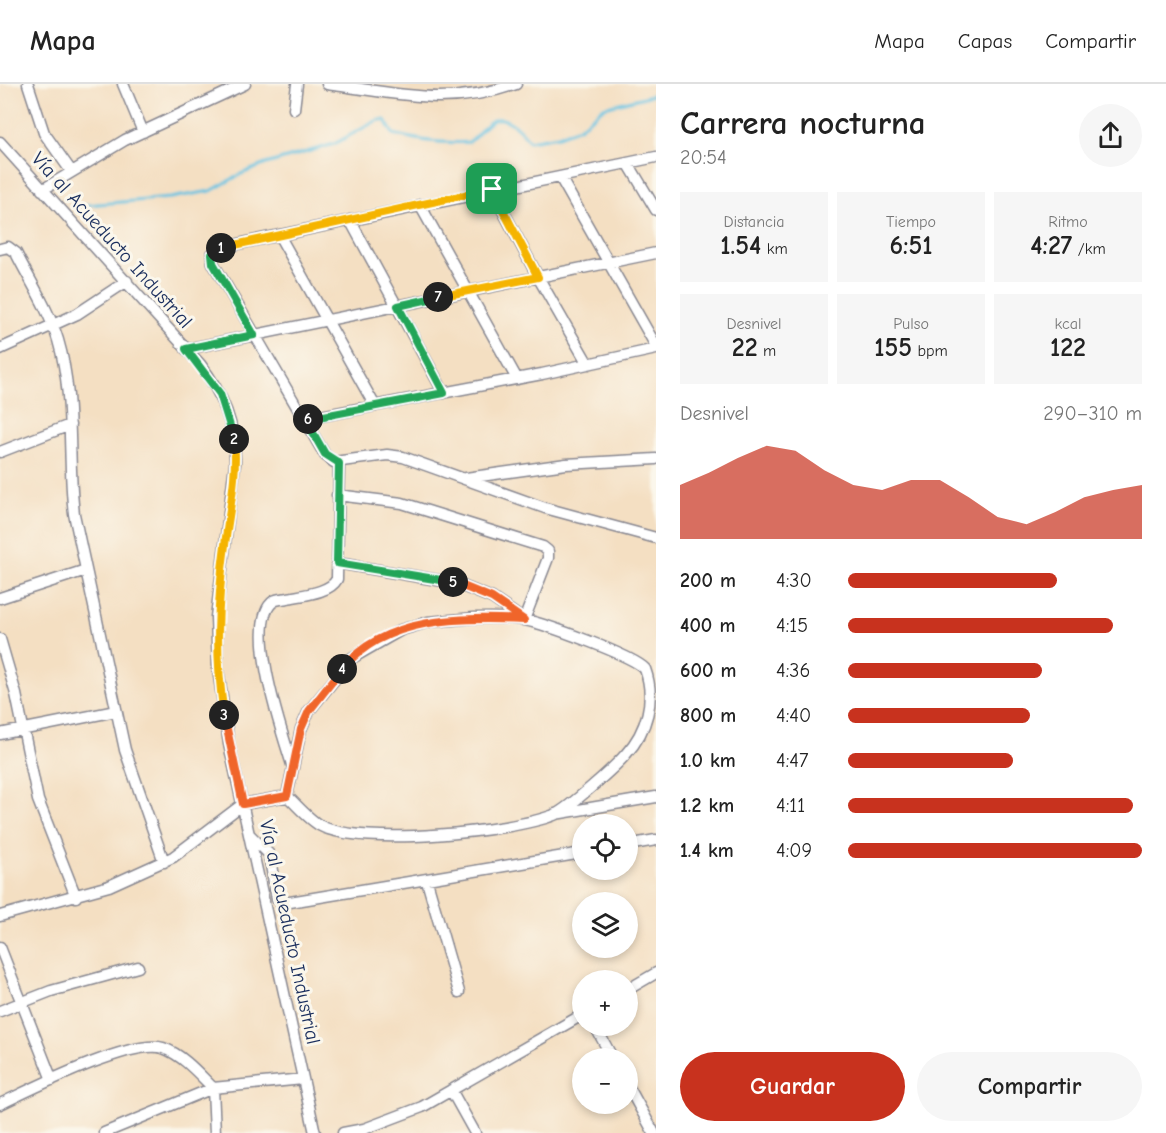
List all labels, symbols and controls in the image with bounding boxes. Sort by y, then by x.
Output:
text: Mapa [30,25,96,57]
text: Mapa [874,29,925,53]
text: Capas [958,29,1012,53]
text: Compartir [1045,29,1136,53]
text: Carrera nocturna [680,104,926,142]
button: share [1079,104,1142,167]
text: 20:54 [680,146,727,169]
street label: Vía al Acueducto Industrial [27,147,197,333]
pin [466,163,517,214]
icon: arrive [475,172,508,205]
text: Distancia [723,213,785,231]
text: Tiempo [886,213,936,231]
text: Ritmo [1048,213,1088,231]
text: 1.54 [720,231,761,261]
text: 6:51 [889,231,933,261]
text: 4:27 [1030,231,1072,261]
pin: 1 [206,233,236,263]
text: 1 [218,239,224,257]
text: km [761,240,788,258]
text: /km [1072,240,1106,258]
pin: 7 [423,282,453,312]
text: 7 [434,288,442,306]
text: Desnivel [726,315,782,333]
text: Pulso [893,315,929,333]
text: kcal [1055,315,1081,333]
text: 22 [732,333,758,363]
text: 155 [874,333,912,363]
text: 122 [1050,333,1086,363]
text: m [758,342,776,360]
text: bpm [912,342,948,360]
text: Desnivel [680,402,749,425]
text: 290–310 m [1043,402,1142,425]
pin: 6 [293,404,323,434]
text: 6 [304,410,312,428]
pin: 2 [219,424,249,454]
text: 2 [230,430,238,448]
pin: 5 [438,567,468,597]
text: 200 m [680,569,736,592]
text: 4:30 [776,569,812,592]
text: 5 [449,573,457,591]
text: 400 m [680,614,735,637]
text: 4:15 [776,614,808,637]
pin: 4 [327,654,357,684]
text: 600 m [680,659,736,682]
text: 4:36 [776,659,810,682]
text: 4 [338,660,346,678]
pin: 3 [209,700,239,730]
text: 800 m [680,704,736,727]
text: 4:40 [776,704,811,727]
text: 3 [220,706,228,724]
text: 1.0 km [680,749,736,772]
text: 4:47 [776,749,808,772]
text: 1.2 km [680,794,734,817]
text: 4:11 [776,794,805,817]
map controls [572,814,638,1114]
button: locate [572,814,638,880]
street label: Vía al Acueducto Industrial [255,818,325,1046]
text: 1.4 km [680,839,734,862]
text: 4:09 [776,839,812,862]
button: layers [572,892,638,958]
button: + [572,970,638,1036]
button: − [572,1048,638,1114]
button: Guardar [680,1052,905,1121]
button: Compartir [917,1052,1142,1121]

